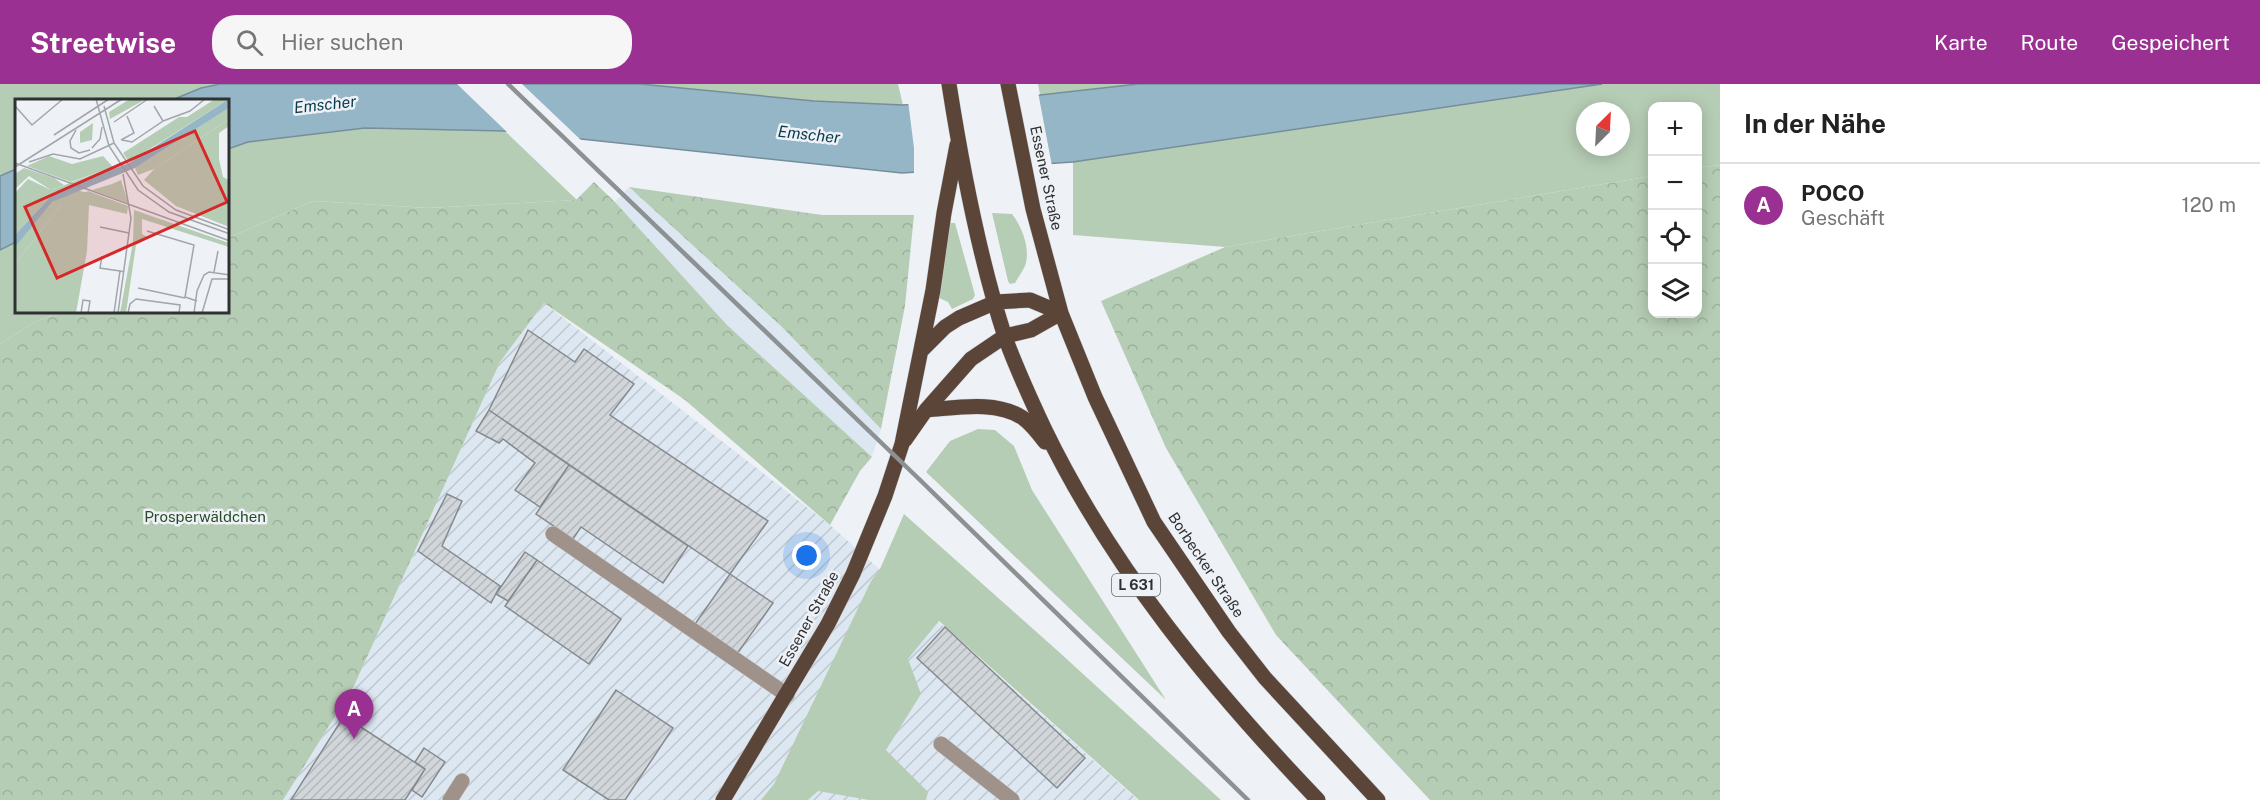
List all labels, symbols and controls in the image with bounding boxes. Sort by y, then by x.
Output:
search box [212,15,632,69]
text: Streetwise [30,26,176,59]
icon: search [233,26,266,59]
text: Hier suchen [281,29,403,55]
text: Karte [1934,30,1988,55]
text: Route [2021,30,2078,55]
text: Gespeichert [2111,30,2230,55]
water label: Emscher [293,92,358,117]
inset map [15,99,230,314]
north arrow [1576,102,1630,156]
map controls [1648,102,1702,318]
button: + [1648,102,1702,156]
text: In der Nähe [1744,108,1886,139]
water label: Emscher [777,122,842,147]
street label: Essener Straße [1027,124,1066,232]
button: − [1648,156,1702,210]
text: POCO [1801,180,1865,206]
text: A [1756,193,1771,217]
text: 120 m [2182,193,2236,217]
text: Geschäft [1801,206,1885,230]
button: locate [1648,210,1702,264]
button: layers [1648,264,1702,318]
park label: Prosperwäldchen [144,508,266,525]
street label: Borbecker Straße [1165,509,1248,620]
your location [792,541,821,570]
street label: Essener Straße [775,568,842,669]
road number: L 631 [1112,574,1160,596]
pin: A [334,690,374,739]

